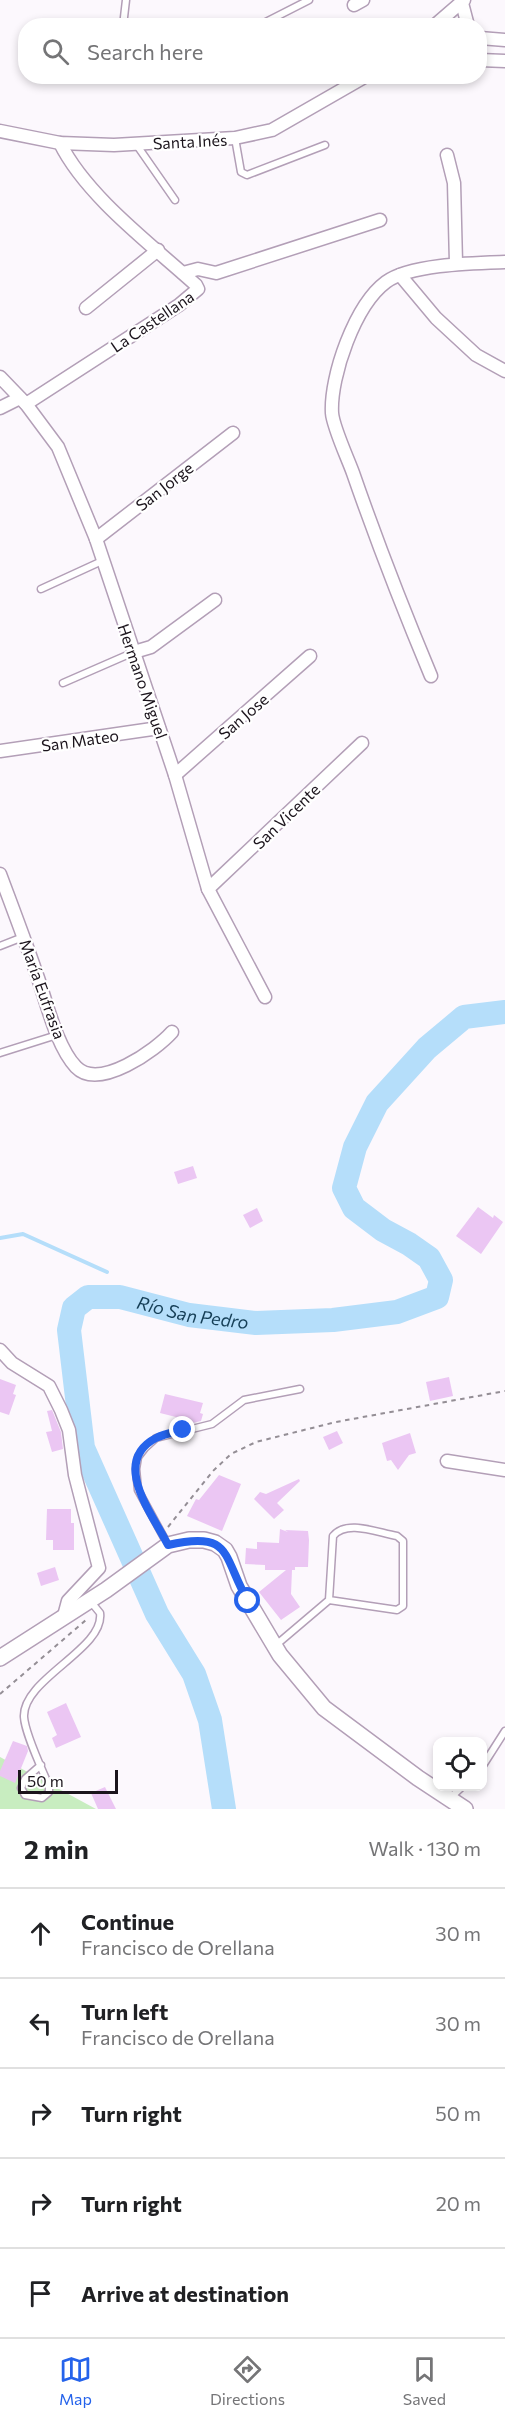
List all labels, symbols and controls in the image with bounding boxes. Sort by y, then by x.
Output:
search box [18,18,487,84]
icon: search [39,35,72,68]
text: Search here [87,38,203,65]
street label: Santa Inés [152,130,228,152]
street label: La Castellana [107,286,197,356]
street label: San Jorge [132,458,196,514]
street label: Hermano Miguel [114,621,172,741]
street label: San Jose [214,689,272,743]
street label: San Mateo [40,725,120,755]
street label: San Vicente [249,779,323,853]
street label: María Eufrasia [16,937,70,1041]
water label: Río San Pedro [135,1291,250,1333]
route end [169,1416,195,1442]
route start [234,1587,260,1613]
map controls [433,1737,487,1791]
button: locate [433,1737,487,1791]
scale bar [18,1767,118,1794]
text: 50 m [27,1771,64,1790]
text: 2 min [24,1833,89,1864]
text: Walk · 130 m [369,1836,481,1860]
text: Continue [81,1908,174,1935]
icon: ahead [24,1917,57,1950]
text: 30 m [435,1921,481,1945]
text: Francisco de Orellana [81,1935,275,1959]
text: Turn left [81,1998,168,2025]
icon: left [24,2007,57,2040]
text: 30 m [435,2011,481,2035]
text: Francisco de Orellana [81,2025,275,2049]
icon: right [24,2097,57,2130]
text: Turn right [81,2100,182,2127]
text: 50 m [435,2101,481,2125]
icon: right [24,2187,57,2220]
text: Turn right [81,2190,182,2217]
text: 20 m [436,2191,481,2215]
icon: arrive [24,2277,57,2310]
text: Arrive at destination [81,2280,289,2307]
tab: Map [59,2353,92,2408]
tab: Directions [210,2353,285,2408]
tab: Saved [403,2353,446,2408]

